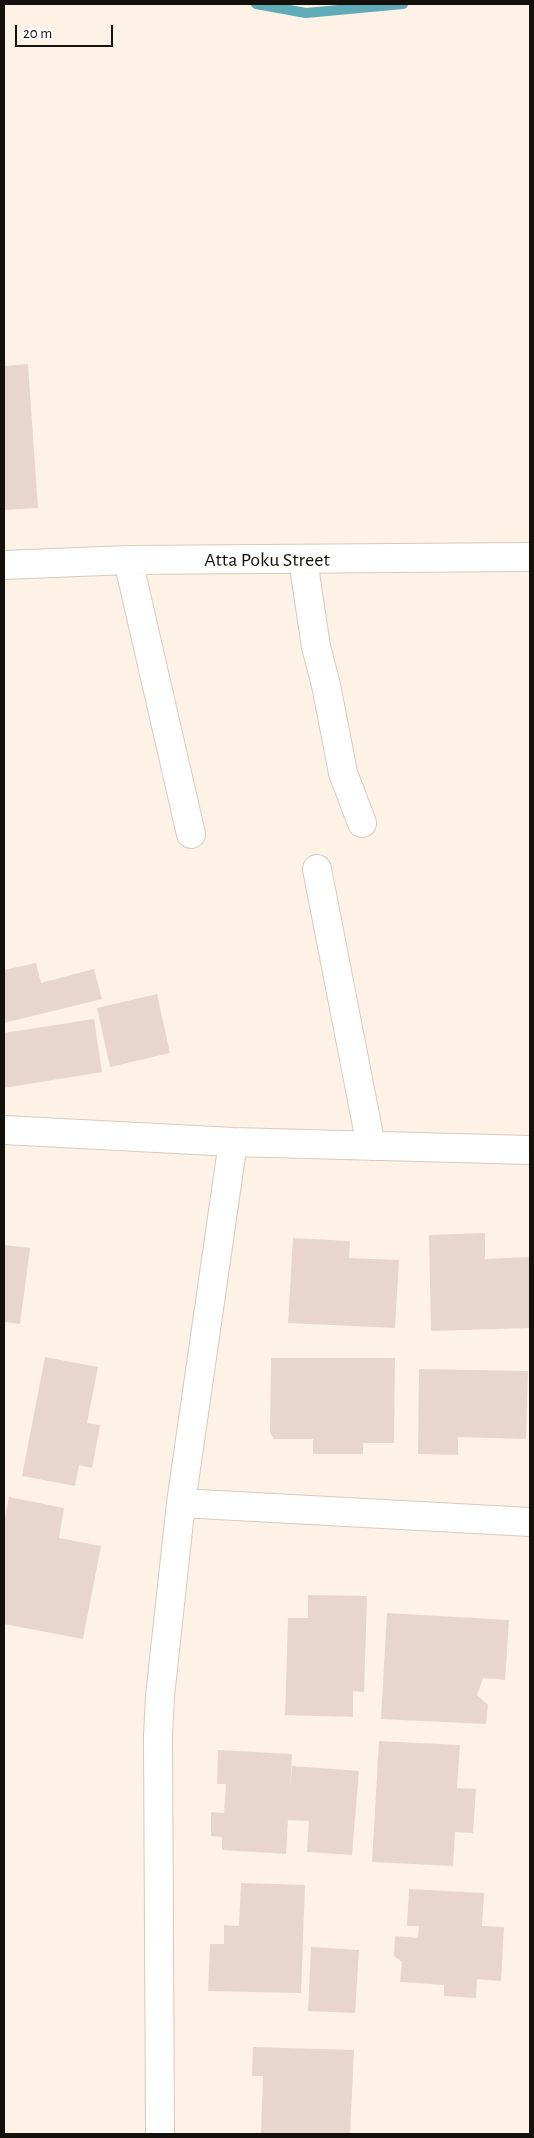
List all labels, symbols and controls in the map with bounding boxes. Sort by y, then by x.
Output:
scale bar [18,15,115,47]
text: 20 m [23,26,52,41]
street label: Atta Poku Street [204,548,330,572]

